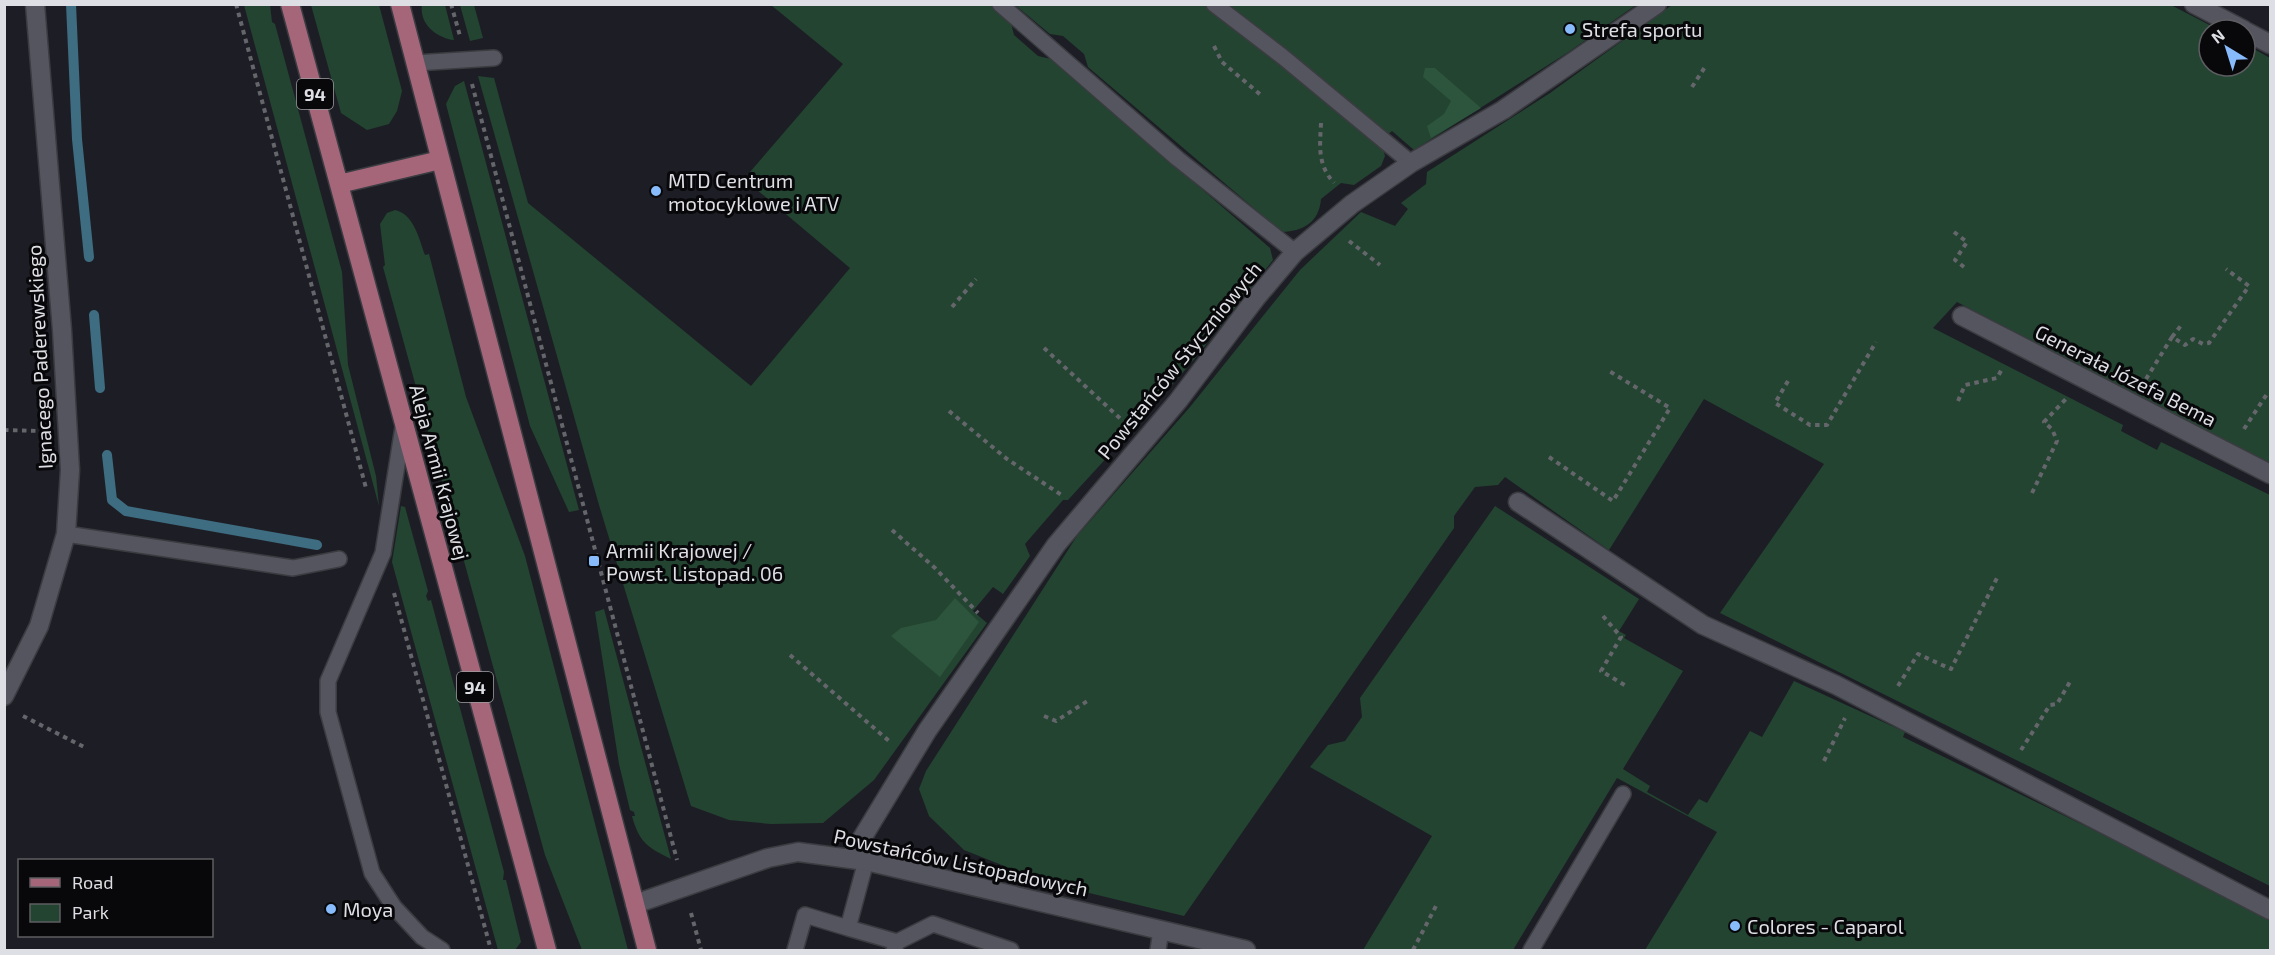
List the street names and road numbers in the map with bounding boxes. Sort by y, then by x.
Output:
road number: 94 [297,79,333,109]
street label: Ignacego Paderewskiego [21,244,57,470]
street label: Powstańców Styczniowych [1092,257,1266,463]
street label: Generała Józefa Bema [2031,319,2221,431]
street label: Aleja Armii Krajowej [405,382,475,562]
road number: 94 [457,672,493,702]
street label: Powstańców Listopadowych [832,823,1090,901]

